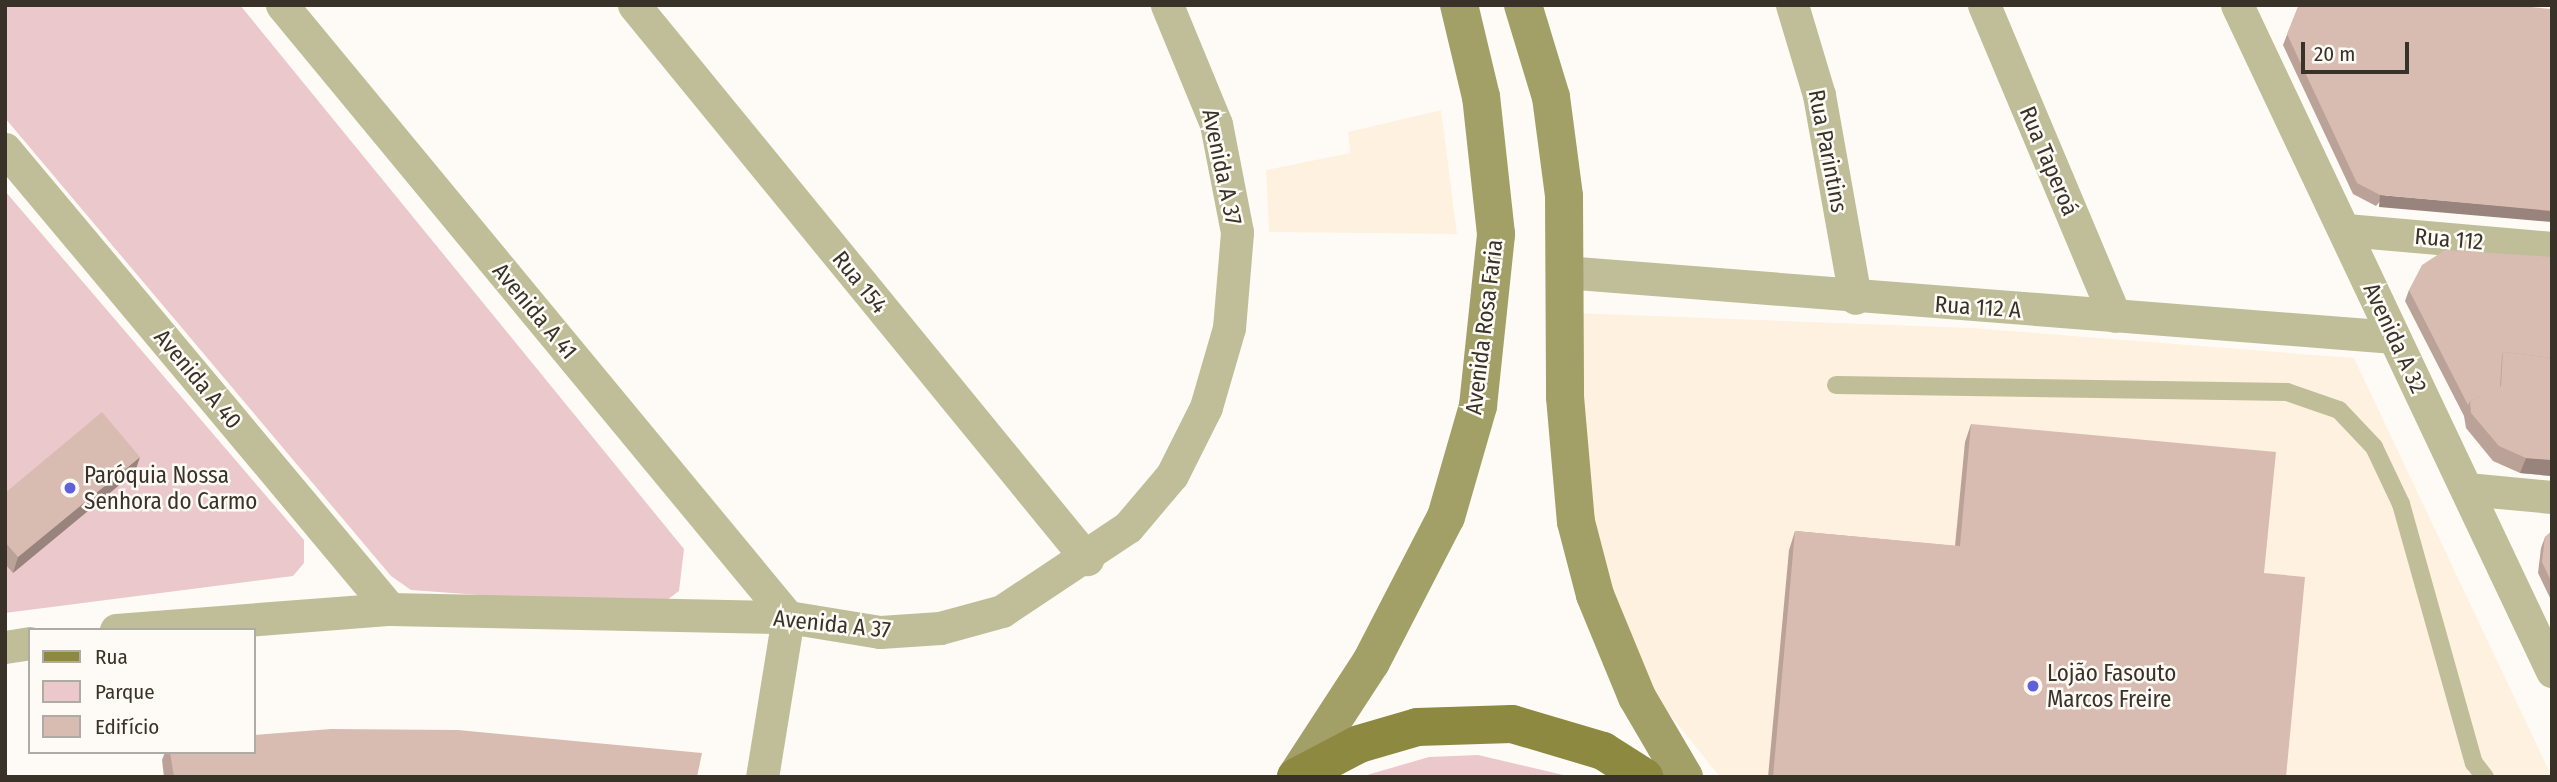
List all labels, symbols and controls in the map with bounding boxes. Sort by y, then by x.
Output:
scale bar [2305,28,2414,72]
text: 20 m [2314,41,2355,67]
street label: Rua Parintins [1803,87,1853,215]
street label: Rua Taperoá [2014,102,2084,220]
street label: Avenida A 37 [1196,107,1248,227]
street label: Rua 112 [2413,222,2485,256]
street label: Avenida Rosa Faria [1460,238,1508,416]
street label: Rua 154 [827,245,893,319]
street label: Avenida A 41 [487,257,583,365]
street label: Avenida A 32 [2357,279,2433,397]
street label: Rua 112 A [1934,290,2022,324]
street label: Avenida A 40 [148,324,248,434]
place label: Paróquia Nossa Senhora do Carmo [84,461,257,515]
marker: Paróquia Nossa Senhora do Carmo [62,480,78,496]
street label: Avenida A 37 [772,604,892,644]
legend [28,628,256,754]
text: Rua [95,644,128,670]
place label: Lojão Fasouto Marcos Freire [2047,659,2176,713]
marker: Lojão Fasouto Marcos Freire [2025,678,2041,694]
text: Parque [95,679,155,705]
text: Edifício [95,714,159,740]

